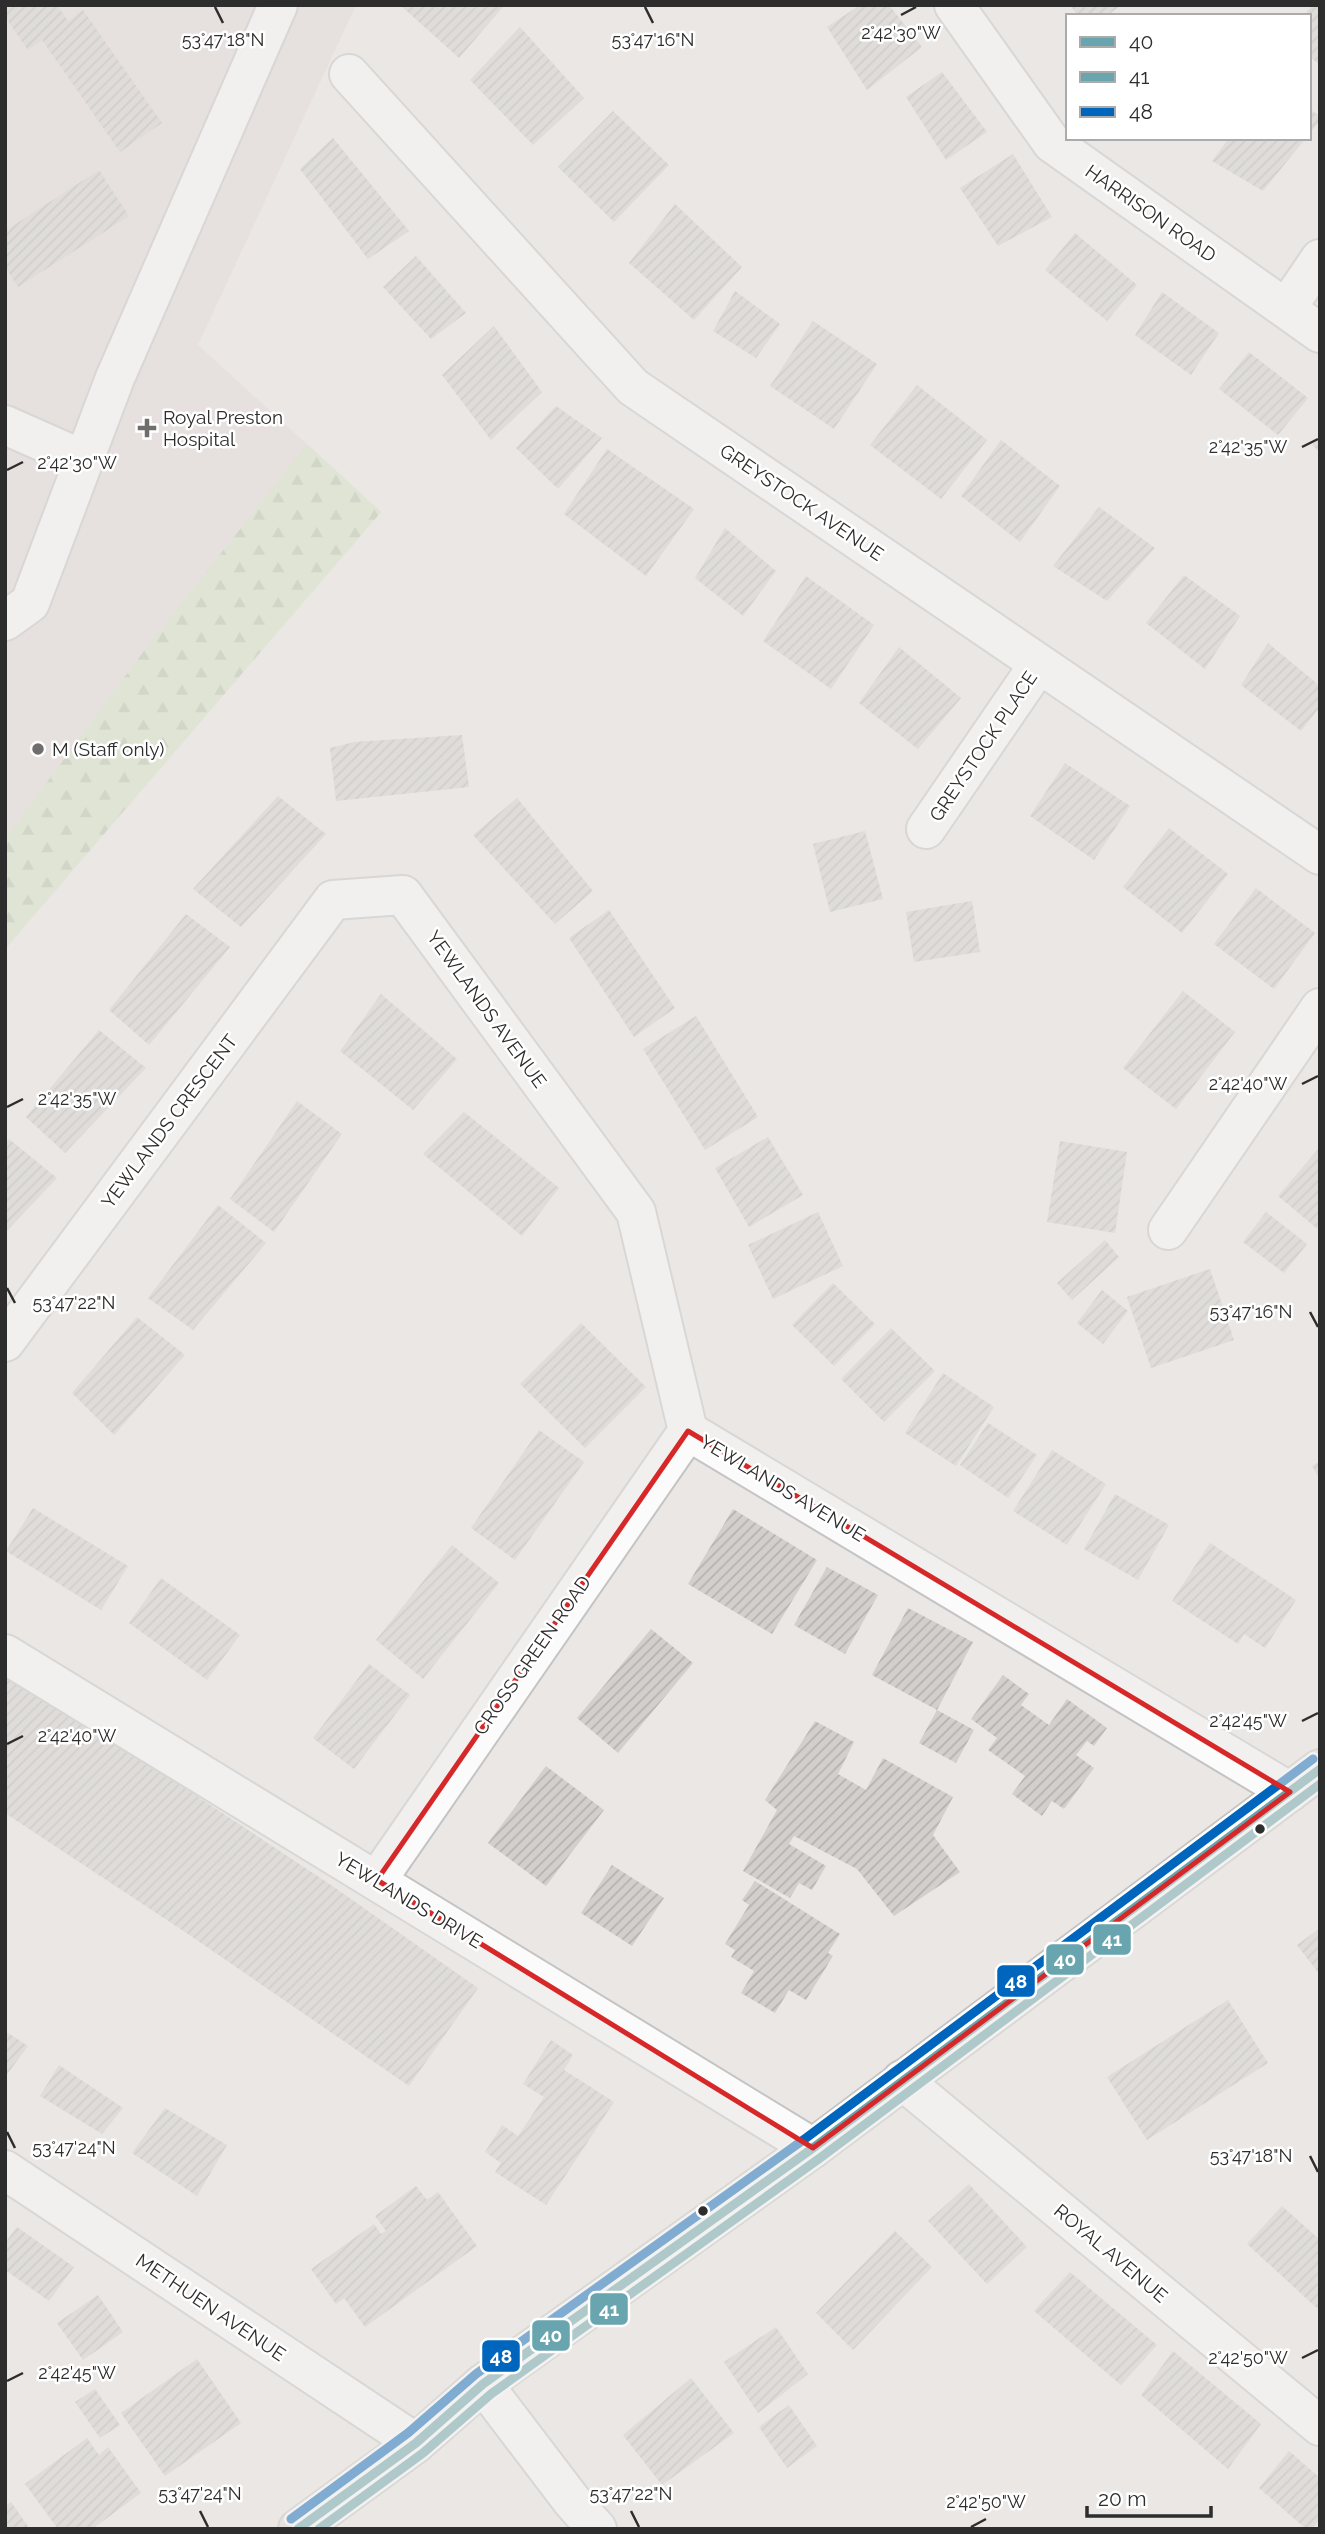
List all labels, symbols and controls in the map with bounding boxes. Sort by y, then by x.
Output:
legend [1066,14,1311,140]
text: 2°42'30"W [861,22,941,43]
text: 53°47'18"N [182,29,264,50]
text: 53°47'16"N [612,29,694,50]
text: 40 [1129,29,1153,54]
text: 41 [1129,64,1149,89]
text: 48 [1129,99,1153,124]
street label: HARRISON ROAD [1081,160,1221,266]
place label: Royal Preston Hospital [163,406,283,450]
marker: Royal Preston Hospital [137,418,157,438]
text: 2°42'35"W [1209,436,1287,457]
street label: GREYSTOCK AVENUE [716,439,888,565]
text: 2°42'30"W [37,452,117,473]
street label: GREYSTOCK PLACE [925,667,1041,825]
place label: M (Staff only) [52,738,164,760]
marker: M (Staff only) [30,741,46,757]
street label: YEWLANDS AVENUE [423,926,551,1092]
street label: YEWLANDS CRESCENT [97,1030,242,1212]
text: 2°42'40"W [1209,1073,1287,1094]
text: 2°42'35"W [38,1088,116,1109]
text: 53°47'22"N [32,1292,116,1313]
text: 53°47'16"N [1210,1301,1292,1322]
street label: YEWLANDS AVENUE [697,1430,869,1546]
street label: CROSS GREEN ROAD [469,1571,595,1739]
text: 2°42'45"W [1209,1710,1287,1731]
text: 2°42'40"W [38,1725,116,1746]
unlabelled marker [1253,1822,1267,1836]
street label: YEWLANDS DRIVE [332,1847,486,1953]
line badge: 41 [1092,1923,1132,1956]
text: 41 [1102,1928,1122,1950]
line badge: 40 [1045,1943,1085,1976]
text: 40 [1054,1948,1076,1970]
line badge: 48 [996,1964,1036,1998]
text: 48 [1005,1970,1027,1992]
text: 53°47'24"N [32,2137,116,2158]
text: 53°47'18"N [1210,2145,1292,2166]
street label: ROYAL AVENUE [1050,2199,1172,2307]
unlabelled marker [696,2204,710,2218]
street label: METHUEN AVENUE [132,2249,290,2365]
line badge: 41 [589,2292,629,2326]
text: 41 [599,2298,619,2320]
line badge: 40 [531,2319,571,2352]
text: 40 [540,2324,562,2346]
line badge: 48 [481,2339,521,2373]
text: 48 [490,2345,512,2367]
text: 2°42'50"W [1208,2347,1288,2368]
text: 2°42'45"W [38,2362,116,2383]
scale bar [1087,2474,1211,2518]
text: 53°47'24"N [158,2483,242,2504]
text: 53°47'22"N [589,2483,673,2504]
text: 20 m [1098,2486,1146,2511]
text: 2°42'50"W [946,2491,1026,2512]

